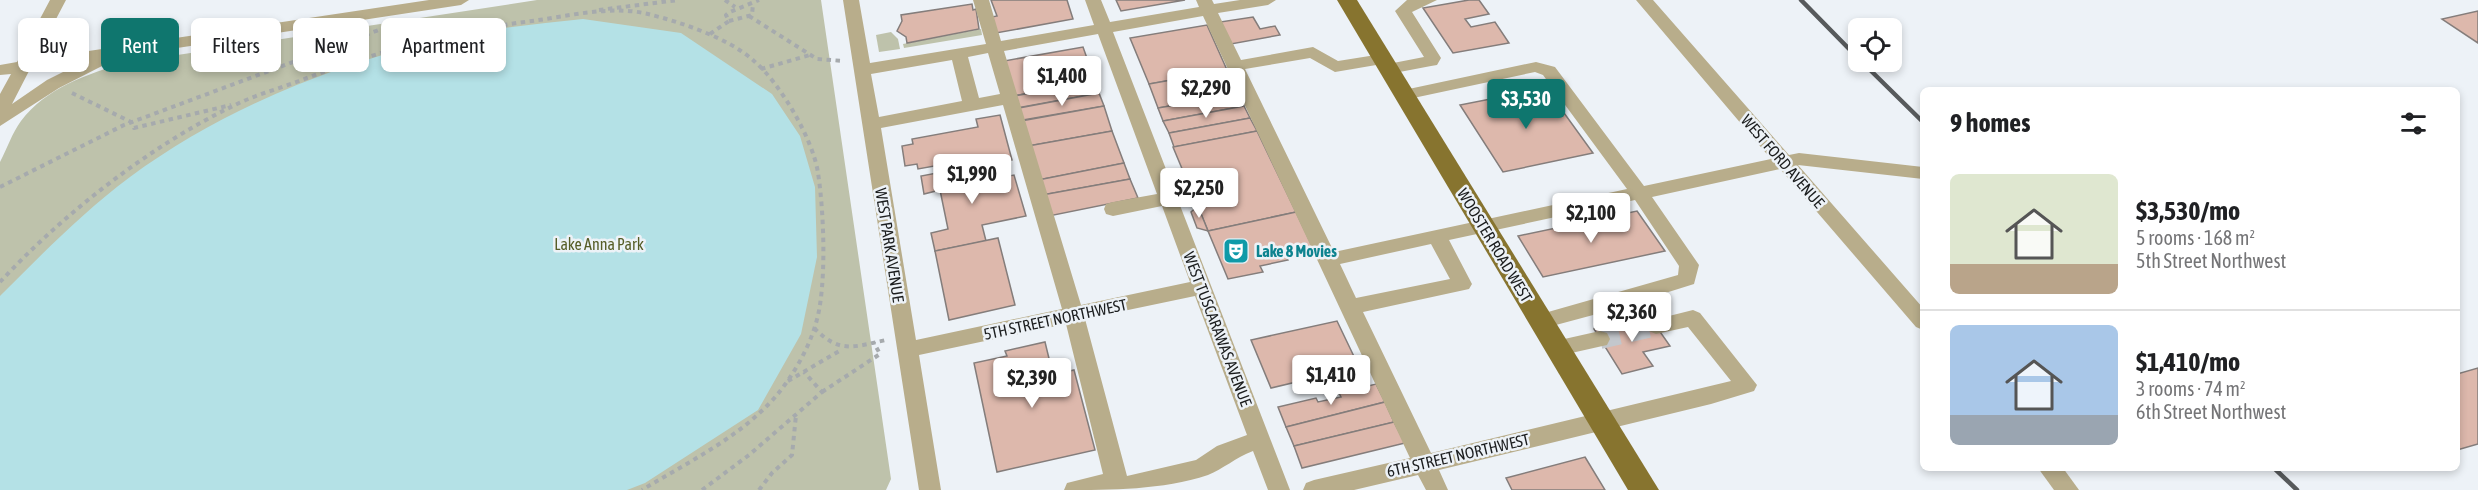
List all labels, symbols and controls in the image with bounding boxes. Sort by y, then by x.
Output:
chip: Buy [18,18,89,72]
chip: Rent [101,18,179,72]
chip: Filters [191,18,281,72]
chip: New [293,18,369,72]
chip: Apartment [381,18,506,72]
map controls [1848,18,1902,72]
button: locate [1848,18,1902,72]
pin: $1,400 [1013,56,1111,107]
text: $1,400 [1037,64,1087,87]
pin: $2,290 [1157,68,1255,119]
text: $2,290 [1181,76,1231,99]
pin: $3,530 [1477,79,1575,130]
text: $3,530 [1501,87,1551,110]
icon: filters [2397,107,2430,140]
text: 9 homes [1950,108,2030,138]
street label: WEST FORD AVENUE [1738,111,1828,211]
pin: $1,990 [923,154,1021,205]
text: $1,990 [947,162,997,185]
pin: $2,250 [1150,168,1248,219]
text: $2,250 [1174,176,1224,199]
street label: WOOSTER ROAD WEST [1454,185,1536,305]
street label: WEST PARK AVENUE [872,187,908,304]
pin: $2,100 [1542,193,1640,244]
text: $3,530/mo [2136,196,2240,226]
icon: home [1998,198,2070,270]
text: $2,100 [1566,201,1616,224]
text: 5 rooms · 168 m² [2136,226,2255,249]
park label: Lake Anna Park [554,235,644,253]
theatre icon: Lake 8 Movies [1221,236,1251,266]
place label: Lake 8 Movies [1256,242,1337,260]
street label: WEST TUSCARAWAS AVENUE [1180,249,1256,409]
text: 5th Street Northwest [2136,249,2286,272]
pin: $2,360 [1583,292,1681,343]
street label: 5TH STREET NORTHWEST [982,295,1128,343]
text: $2,360 [1607,300,1657,323]
text: $1,410/mo [2136,347,2240,377]
icon: home [1998,349,2070,421]
pin: $1,410 [1282,355,1380,406]
pin: $2,390 [983,358,1081,409]
text: $1,410 [1306,363,1356,386]
text: $2,390 [1007,366,1057,389]
text: 3 rooms · 74 m² [2136,377,2246,400]
text: 6th Street Northwest [2136,400,2286,423]
street label: 6TH STREET NORTHWEST [1385,430,1531,480]

